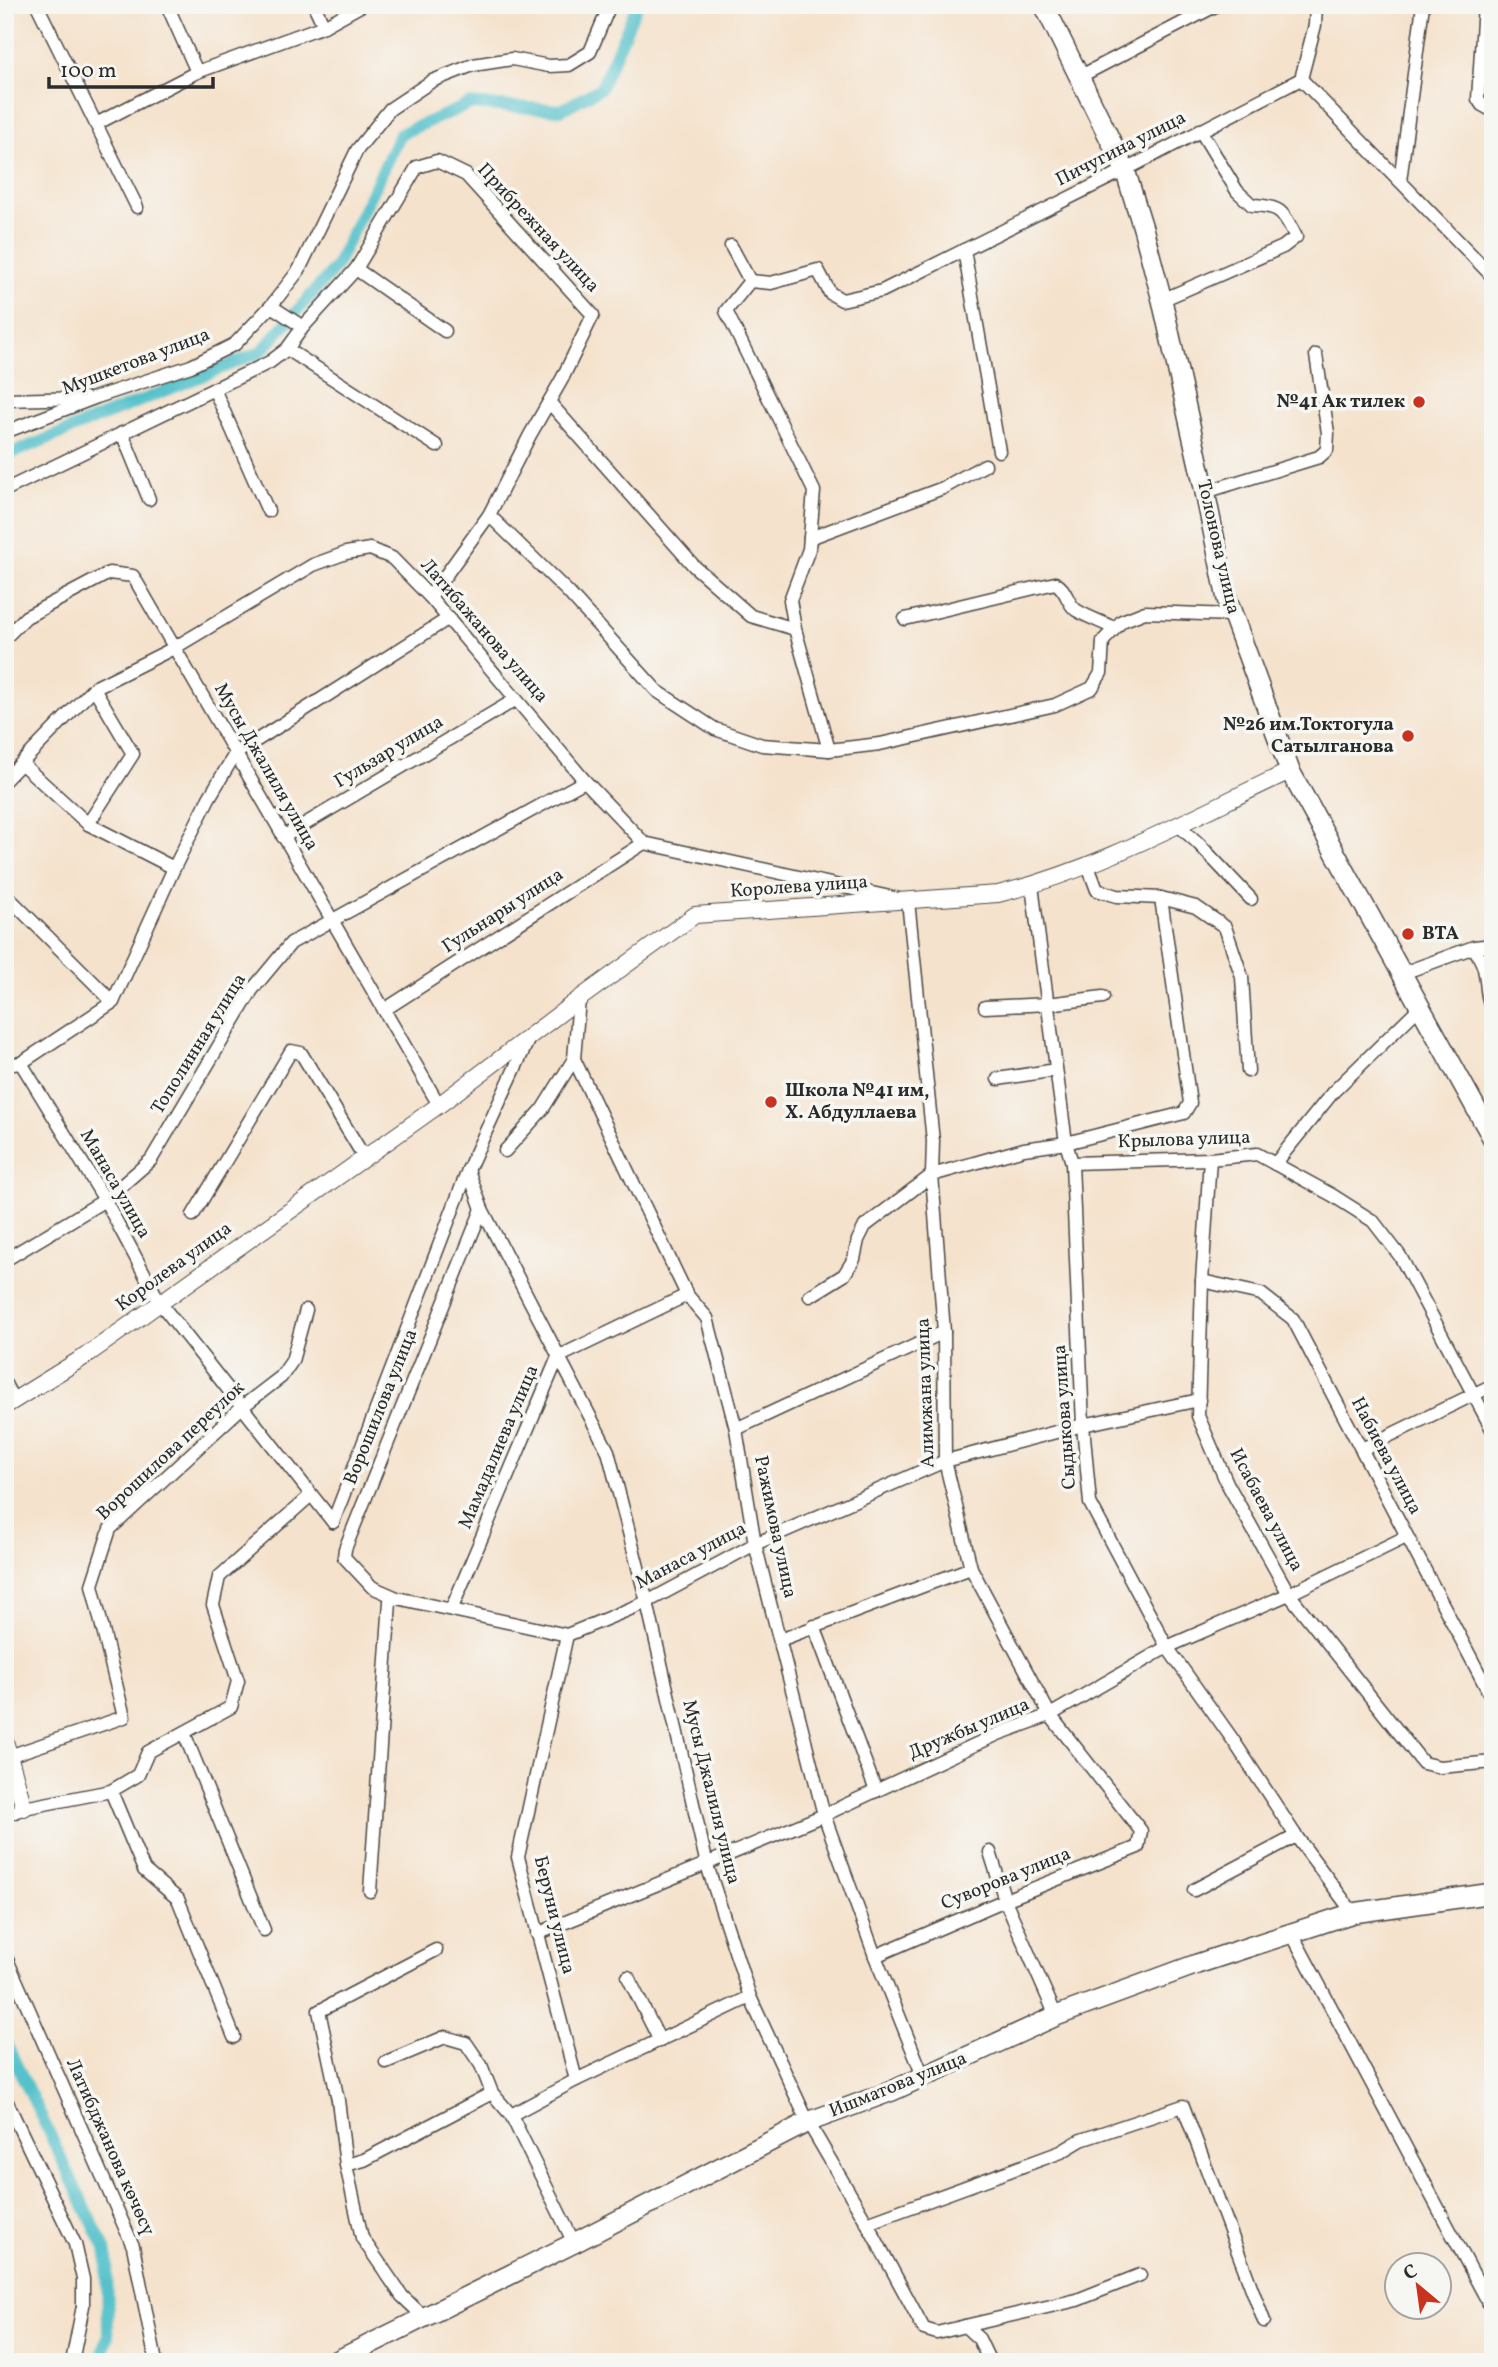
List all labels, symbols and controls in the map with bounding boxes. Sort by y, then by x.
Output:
scale bar [49,46,214,90]
text: 100 m [60,57,117,86]
street label: Пичугина улица [1051,105,1191,193]
street label: Прибрежная улица [471,157,605,299]
street label: Мушкетова улица [58,322,214,402]
place label: №41 Ак тилек [1277,389,1406,415]
marker: №41 Ак тилек [1411,394,1427,410]
street label: Толонова улица [1190,477,1246,617]
street label: Латибажанова улица [414,553,554,709]
street label: Мусы Джалиля улица [207,679,325,855]
street label: Гульзар улица [330,709,448,795]
place label: №26 им.Токтогула Сатылганова [1223,712,1394,760]
marker: №26 им.Токтогула Сатылганова [1400,728,1416,744]
street label: Гульнары улица [437,862,569,960]
street label: Королева улица [729,869,869,905]
place label: BTA [1422,921,1459,947]
marker: BTA [1400,926,1416,942]
street label: Тополинная улица [145,969,253,1119]
place label: Школа №41 им, Х. Абдуллаева [785,1078,929,1126]
marker: Школа №41 им, Х. Абдуллаева [763,1094,779,1110]
street label: Манаса улица [73,1125,157,1243]
street label: Крылова улица [1117,1125,1251,1155]
street label: Королева улица [111,1216,237,1318]
street label: Алимжана улица [910,1318,942,1468]
street label: Ворошилова улица [338,1325,424,1489]
street label: Сыдыкова улица [1047,1344,1083,1490]
street label: Мамадалиева улица [453,1361,545,1533]
street label: Ворошилова переулок [91,1375,251,1527]
street label: Набиева улица [1344,1393,1428,1519]
street label: Исабаева улица [1223,1444,1309,1576]
street label: Ражимова улица [747,1453,803,1601]
street label: Манаса улица [631,1516,751,1596]
street label: Дружбы улица [904,1692,1034,1766]
street label: Мусы Джалиля улица [675,1697,747,1887]
street label: Суворова улица [937,1841,1075,1917]
street label: Беруни улица [527,1853,581,1977]
street label: Ишматова улица [825,2045,971,2125]
street label: Латибджанова көчөсү [59,2054,161,2240]
north arrow [1382,2252,1452,2322]
text: С [1399,2259,1422,2287]

